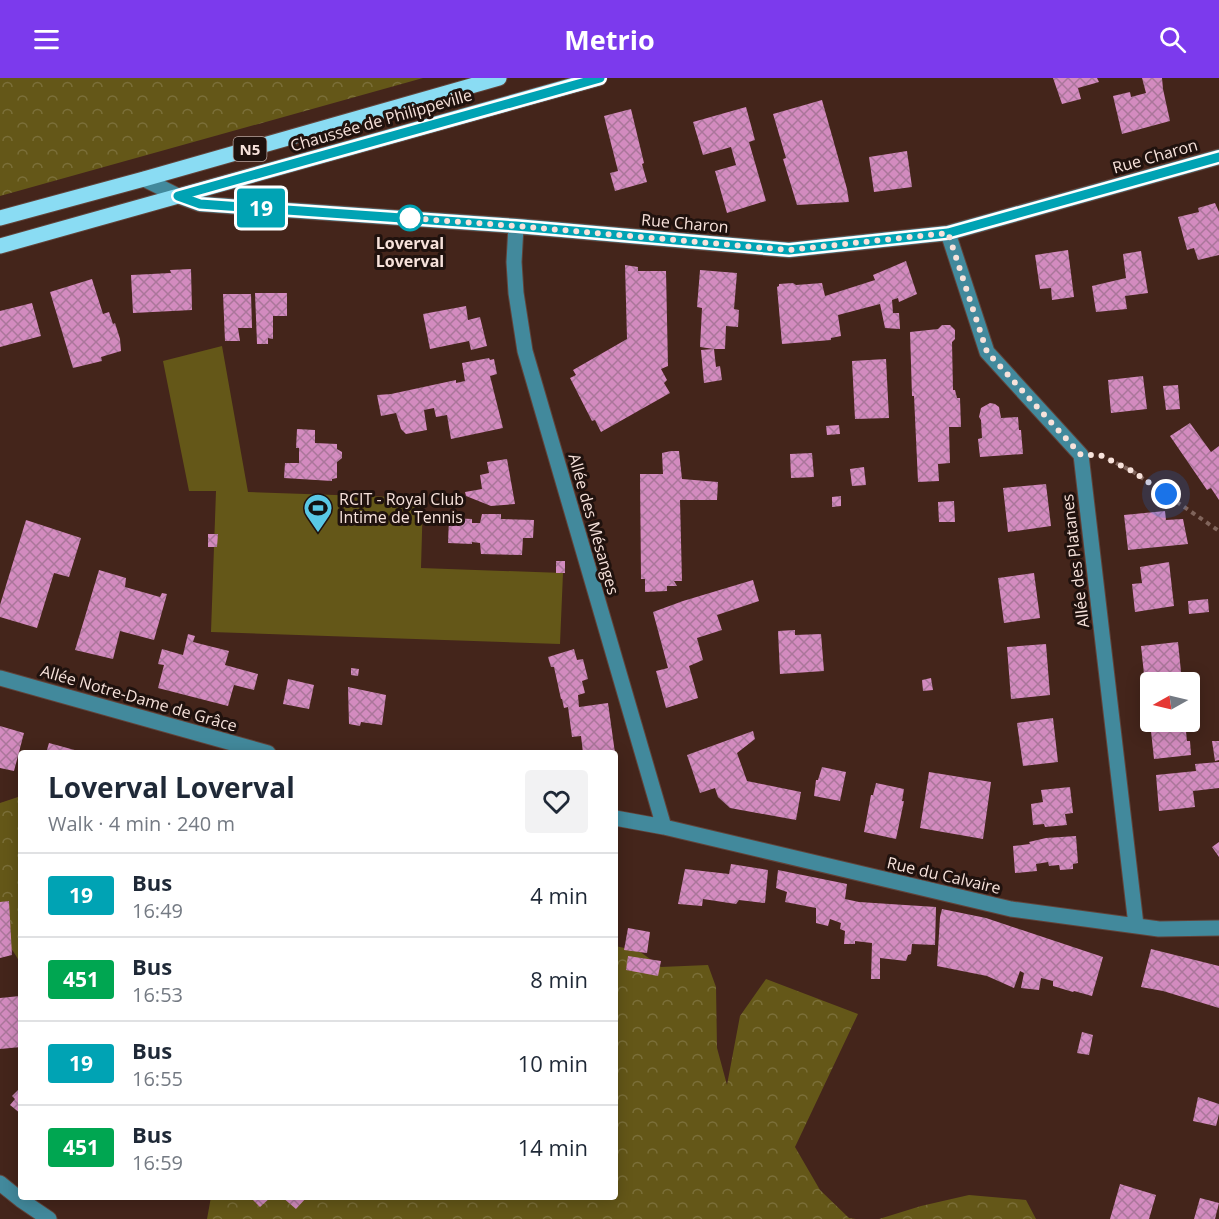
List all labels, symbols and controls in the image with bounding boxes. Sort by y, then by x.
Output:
text: Metrio [564,21,655,58]
icon: menu [30,23,63,56]
icon: search [1156,23,1189,56]
street label: Chaussée de Philippeville [288,83,474,156]
street label: Rue Charon [1110,133,1200,179]
road number: N5 [234,137,266,161]
line badge: 19 [234,188,288,228]
text: 19 [249,194,273,222]
marker: Loverval Loverval [397,205,423,231]
street label: Rue Charon [640,208,730,238]
place label: Loverval Loverval [376,232,444,272]
street label: Allée des Mésanges [563,451,625,597]
your location [1151,479,1181,509]
place label: RCIT - Royal Club Intime de Tennis [339,488,464,528]
sports icon: RCIT - Royal Club Intime de Tennis [302,492,334,534]
street label: Allée des Platanes [1056,493,1094,629]
street label: Allée Notre-Dame de Grâce [38,659,240,737]
north arrow [1140,672,1200,732]
map controls [1140,672,1200,732]
text: Loverval Loverval [48,768,295,806]
button: heart [525,770,588,833]
text: Walk · 4 min · 240 m [48,810,235,837]
street label: Rue du Calvaire [885,851,1003,899]
text: Bus [132,867,172,897]
text: 4 min [530,880,588,910]
text: 19 [69,881,93,909]
text: 16:49 [132,897,183,924]
text: Bus [132,951,172,981]
text: 8 min [530,964,588,994]
text: 451 [63,965,99,993]
text: 16:53 [132,981,183,1008]
text: Bus [132,1035,172,1065]
text: 10 min [518,1048,588,1078]
text: 19 [69,1049,93,1077]
text: 16:55 [132,1065,183,1092]
text: Bus [132,1119,172,1149]
text: 14 min [518,1132,588,1162]
text: 451 [63,1133,99,1161]
text: 16:59 [132,1149,183,1176]

